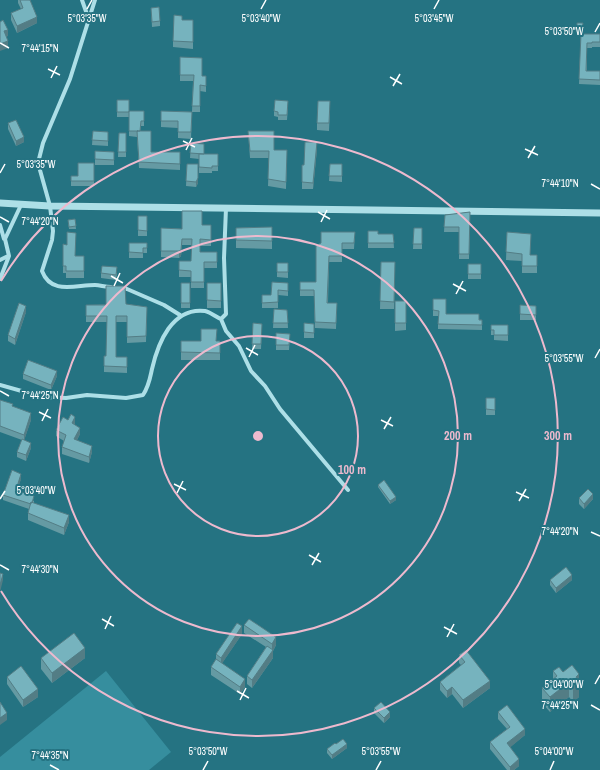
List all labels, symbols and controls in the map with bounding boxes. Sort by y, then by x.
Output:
text: 5°03'35"W [67,12,107,25]
text: 5°03'40"W [241,12,281,25]
text: 5°03'45"W [414,12,454,25]
text: 5°03'50"W [544,25,584,38]
text: 7°44'15"N [21,42,59,55]
text: 5°03'35"W [16,158,56,171]
text: 7°44'10"N [541,177,579,190]
text: 7°44'20"N [21,215,59,228]
text: 5°03'55"W [544,352,584,365]
text: 7°44'25"N [21,389,59,402]
text: 200 m [444,428,472,444]
text: 300 m [544,428,572,444]
centre of rings [251,429,265,443]
text: 100 m [338,462,366,478]
text: 5°03'40"W [16,484,56,497]
text: 7°44'20"N [541,525,579,538]
text: 7°44'30"N [21,563,59,576]
text: 5°04'00"W [544,678,584,691]
text: 7°44'25"N [541,699,579,712]
text: 5°03'50"W [188,745,228,758]
text: 5°03'55"W [361,745,401,758]
text: 5°04'00"W [534,745,574,758]
text: 7°44'35"N [31,749,69,762]

